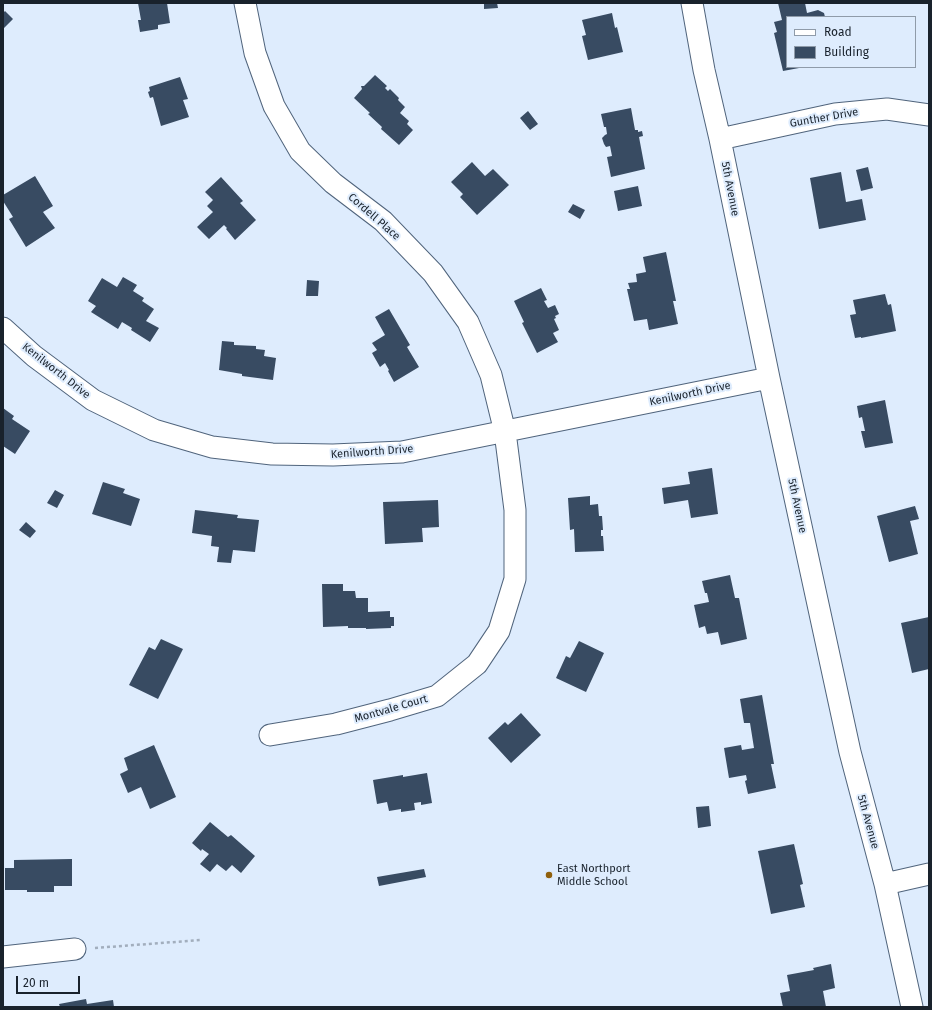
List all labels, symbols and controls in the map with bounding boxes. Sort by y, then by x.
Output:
legend [786,16,916,68]
text: Road [824,25,852,39]
text: Building [824,45,869,59]
street label: Gunther Drive [789,105,859,131]
street label: 5th Avenue [718,161,742,217]
street label: Cordell Place [345,191,403,243]
street label: Kenilworth Drive [19,340,93,402]
street label: Kenilworth Drive [648,379,732,409]
street label: Kenilworth Drive [330,443,414,461]
street label: 5th Avenue [785,478,809,534]
street label: Montvale Court [353,692,429,726]
street label: 5th Avenue [854,794,882,850]
place label: East Northport Middle School [557,862,630,888]
marker: East Northport Middle School [544,870,554,880]
scale bar [18,968,82,994]
text: 20 m [23,976,49,990]

